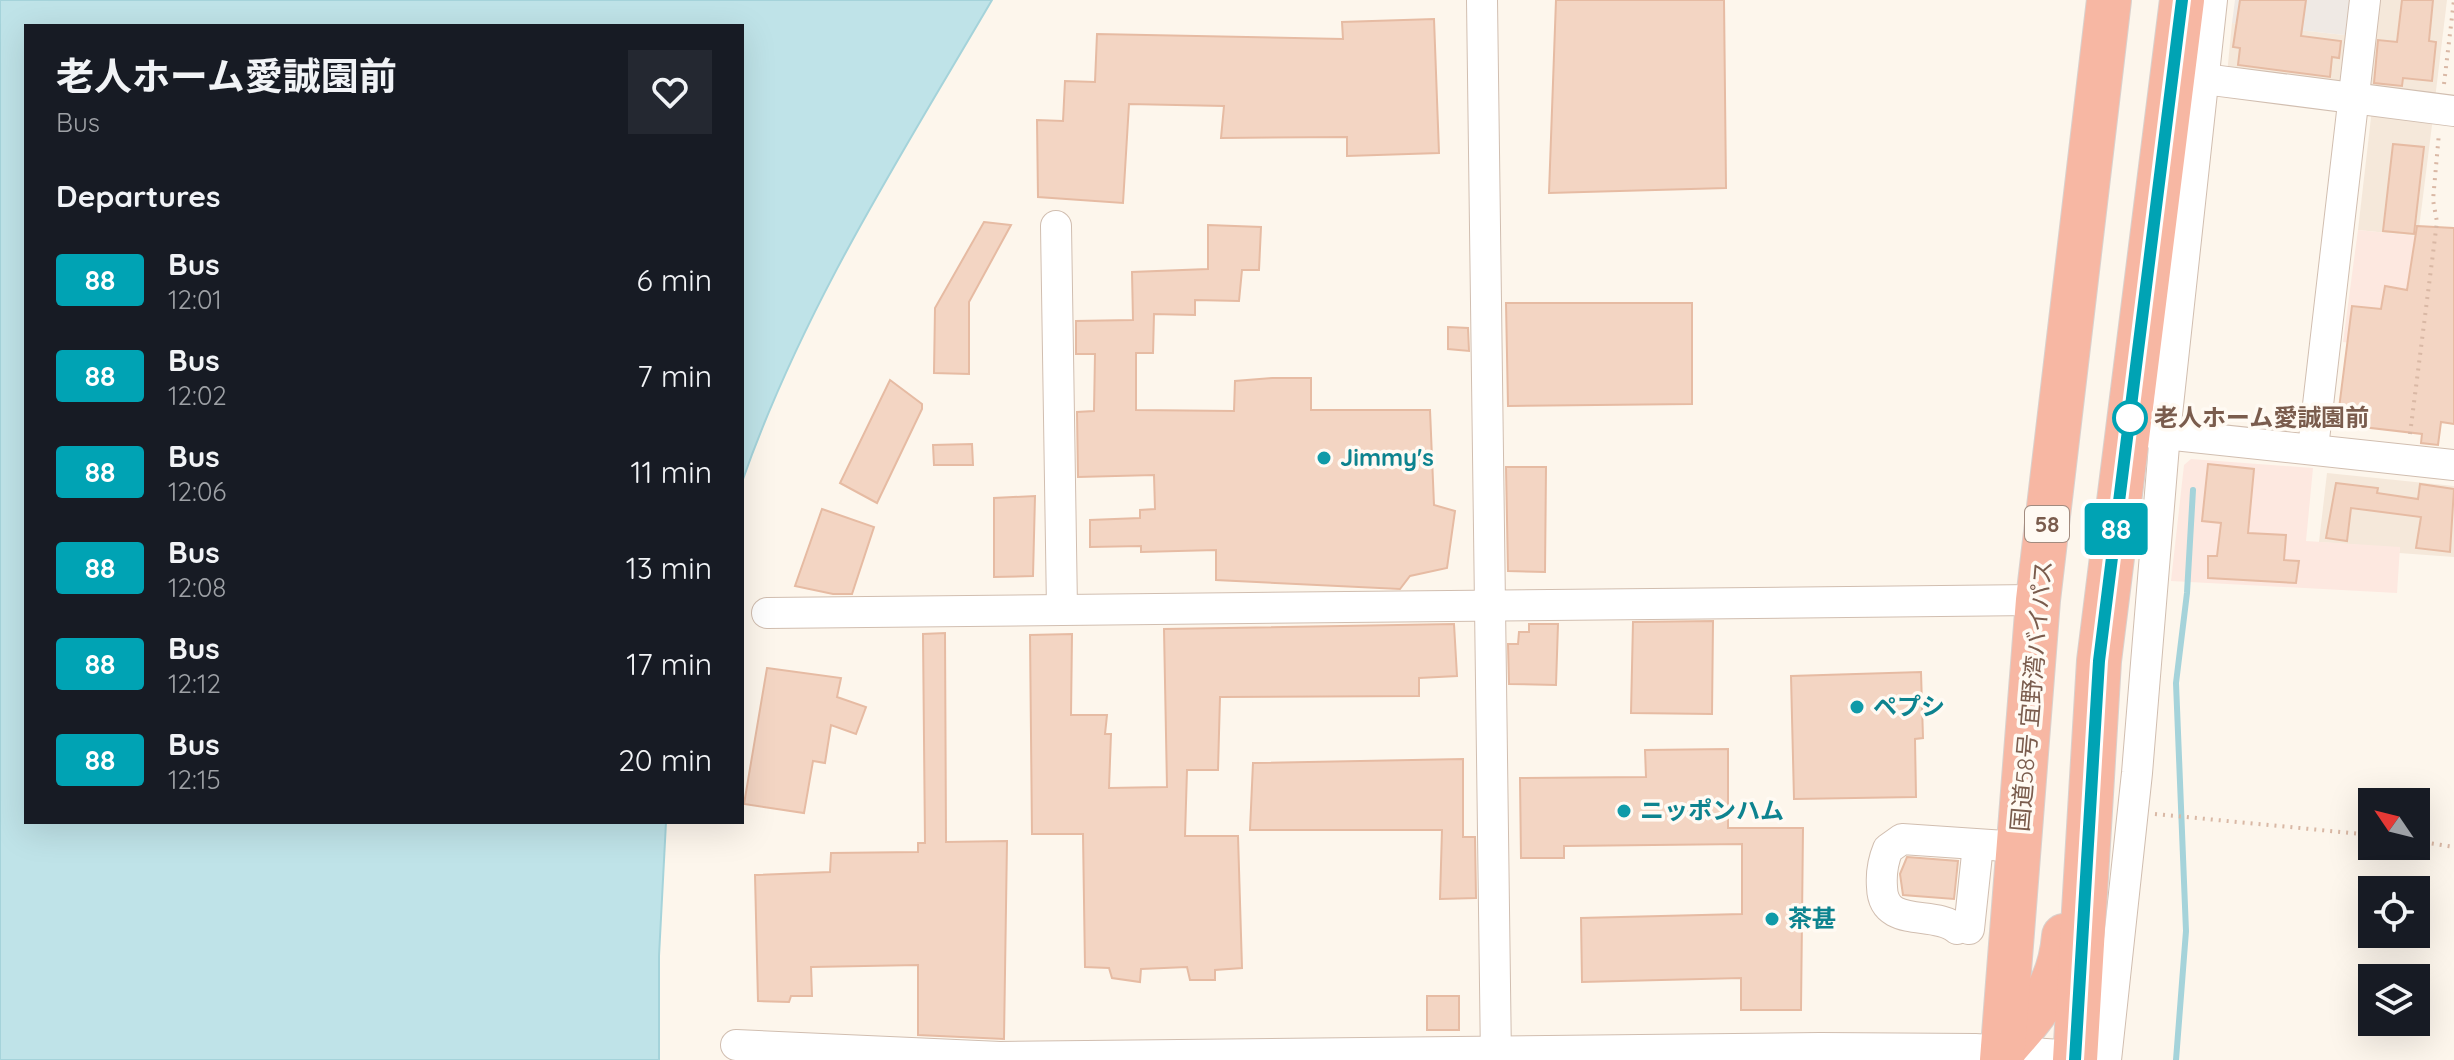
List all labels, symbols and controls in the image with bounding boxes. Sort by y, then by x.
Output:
button: heart [628,50,712,134]
text: 老人ホーム愛誠園前 [56,52,397,100]
text: Bus [56,106,100,139]
text: Departures [56,177,221,215]
text: Bus [168,245,220,283]
text: 6 min [637,261,712,299]
text: 88 [85,262,115,297]
text: 12:01 [168,283,222,316]
text: Bus [168,341,220,379]
text: 7 min [637,357,712,395]
text: 88 [85,358,115,393]
text: 12:02 [168,379,227,412]
marker: 老人ホーム愛誠園前 [2113,401,2147,435]
place label: 老人ホーム愛誠園前 [2154,402,2369,432]
text: Bus [168,437,220,475]
place label: Jimmy's [1340,442,1434,472]
marker: Jimmy's [1315,449,1333,467]
text: 11 min [630,453,712,491]
text: 88 [85,454,115,489]
text: 12:06 [168,475,226,508]
line badge: 88 [2080,503,2152,555]
road number: 58 [2025,506,2069,542]
text: 88 [2101,511,2131,546]
text: Bus [168,533,220,571]
text: 13 min [626,549,712,587]
text: 88 [85,550,115,585]
street label: 国道58号 宜野湾バイパス [2004,559,2058,833]
text: 12:08 [168,571,226,604]
text: Bus [168,629,220,667]
text: 17 min [626,645,712,683]
text: 88 [85,646,115,681]
text: 12:12 [168,667,221,700]
place label: ペプシ [1873,691,1945,721]
marker: ペプシ [1848,698,1866,716]
text: Bus [168,725,220,763]
text: 20 min [618,741,712,779]
text: 88 [85,742,115,777]
text: 12:15 [168,763,221,796]
north arrow [2358,788,2430,860]
map controls [2358,788,2430,1036]
place label: ニッポンハム [1640,795,1784,825]
marker: ニッポンハム [1615,802,1633,820]
button: locate [2358,876,2430,948]
place label: 茶甚 [1788,903,1836,933]
marker: 茶甚 [1763,910,1781,928]
button: layers [2358,964,2430,1036]

